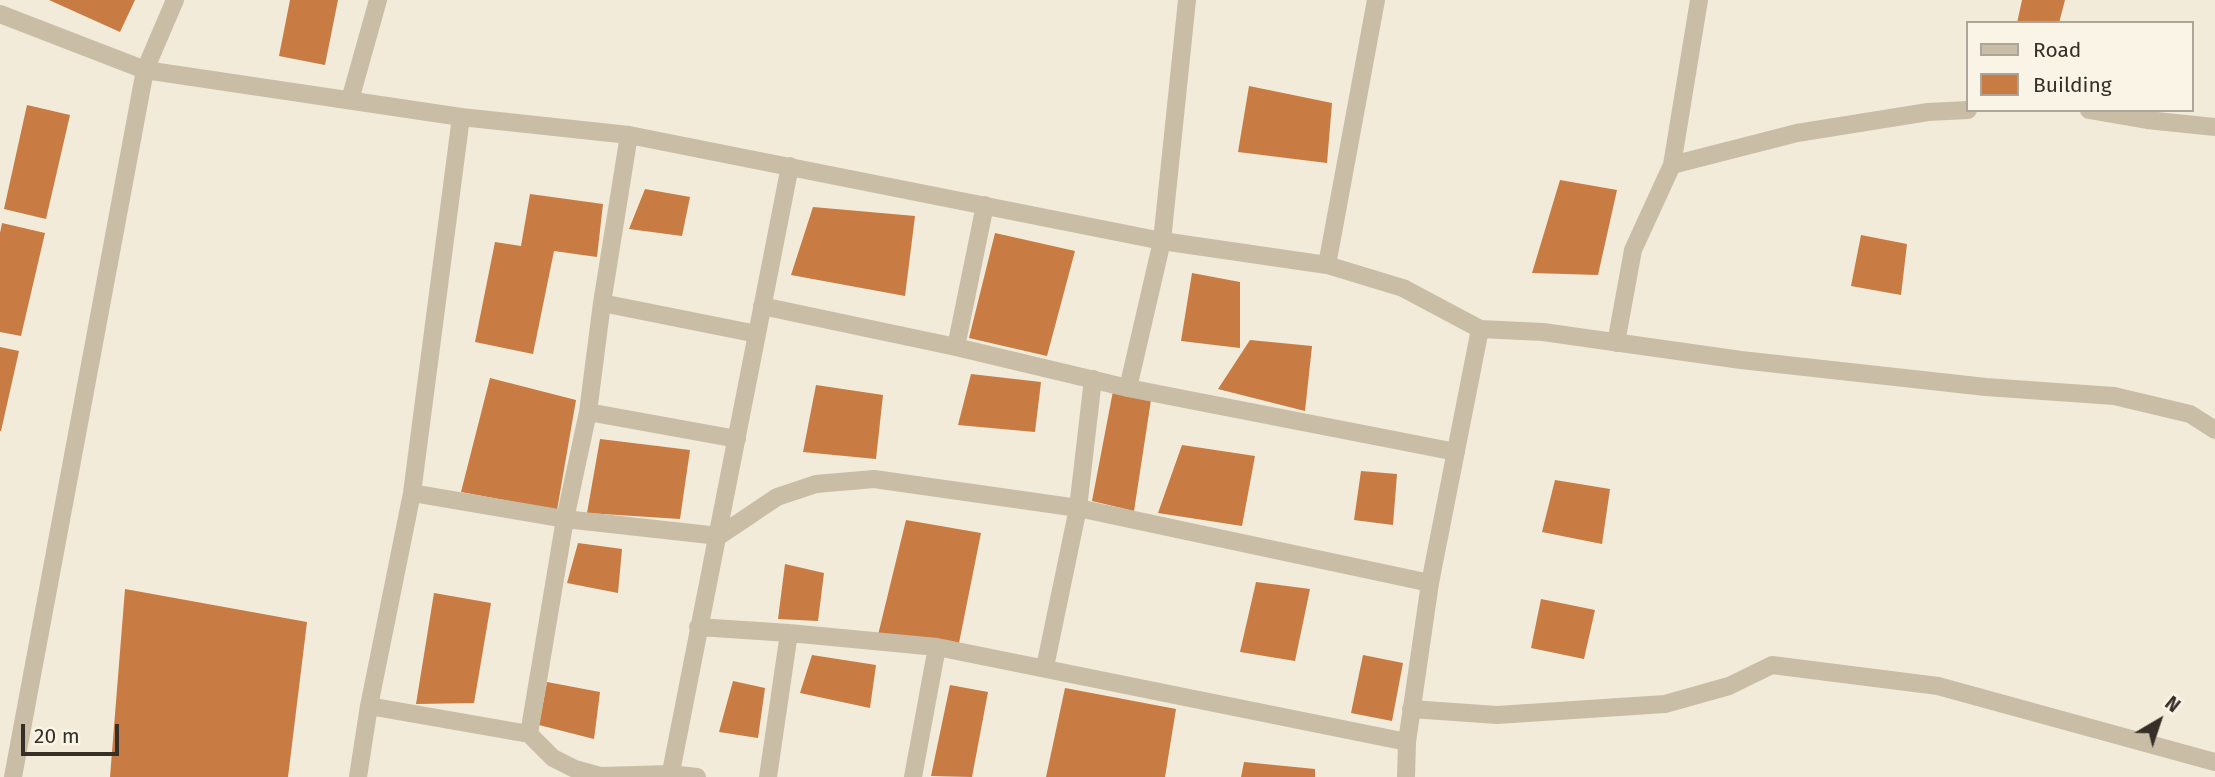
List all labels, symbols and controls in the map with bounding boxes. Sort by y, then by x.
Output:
legend [1966,21,2194,112]
text: Road [2033,37,2081,63]
text: Building [2033,72,2112,98]
north arrow [2124,686,2194,756]
text: N [2160,691,2185,717]
scale bar [24,710,122,754]
text: 20 m [34,723,80,749]

